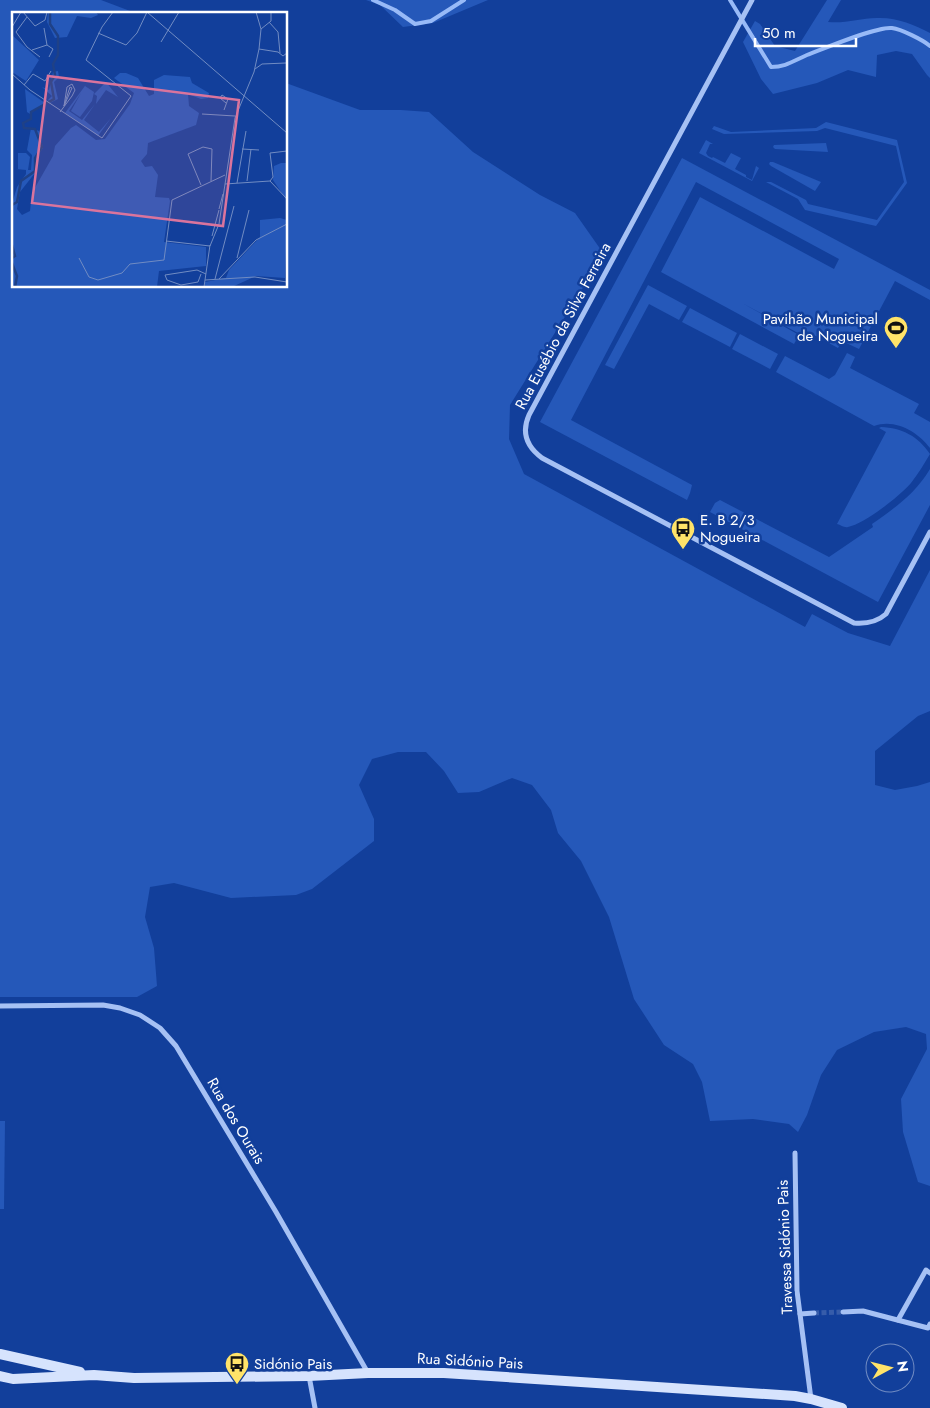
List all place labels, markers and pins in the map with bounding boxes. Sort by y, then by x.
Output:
place label: Pavihão Municipal de Nogueira [763,308,878,347]
sports icon: Pavihão Municipal de Nogueira [883,315,909,349]
place label: E. B 2/3 Nogueira [700,509,760,548]
bus stop icon: E. B 2/3 Nogueira [670,516,696,550]
bus stop icon: Sidónio Pais [224,1351,250,1385]
place label: Sidónio Pais [254,1353,332,1375]

